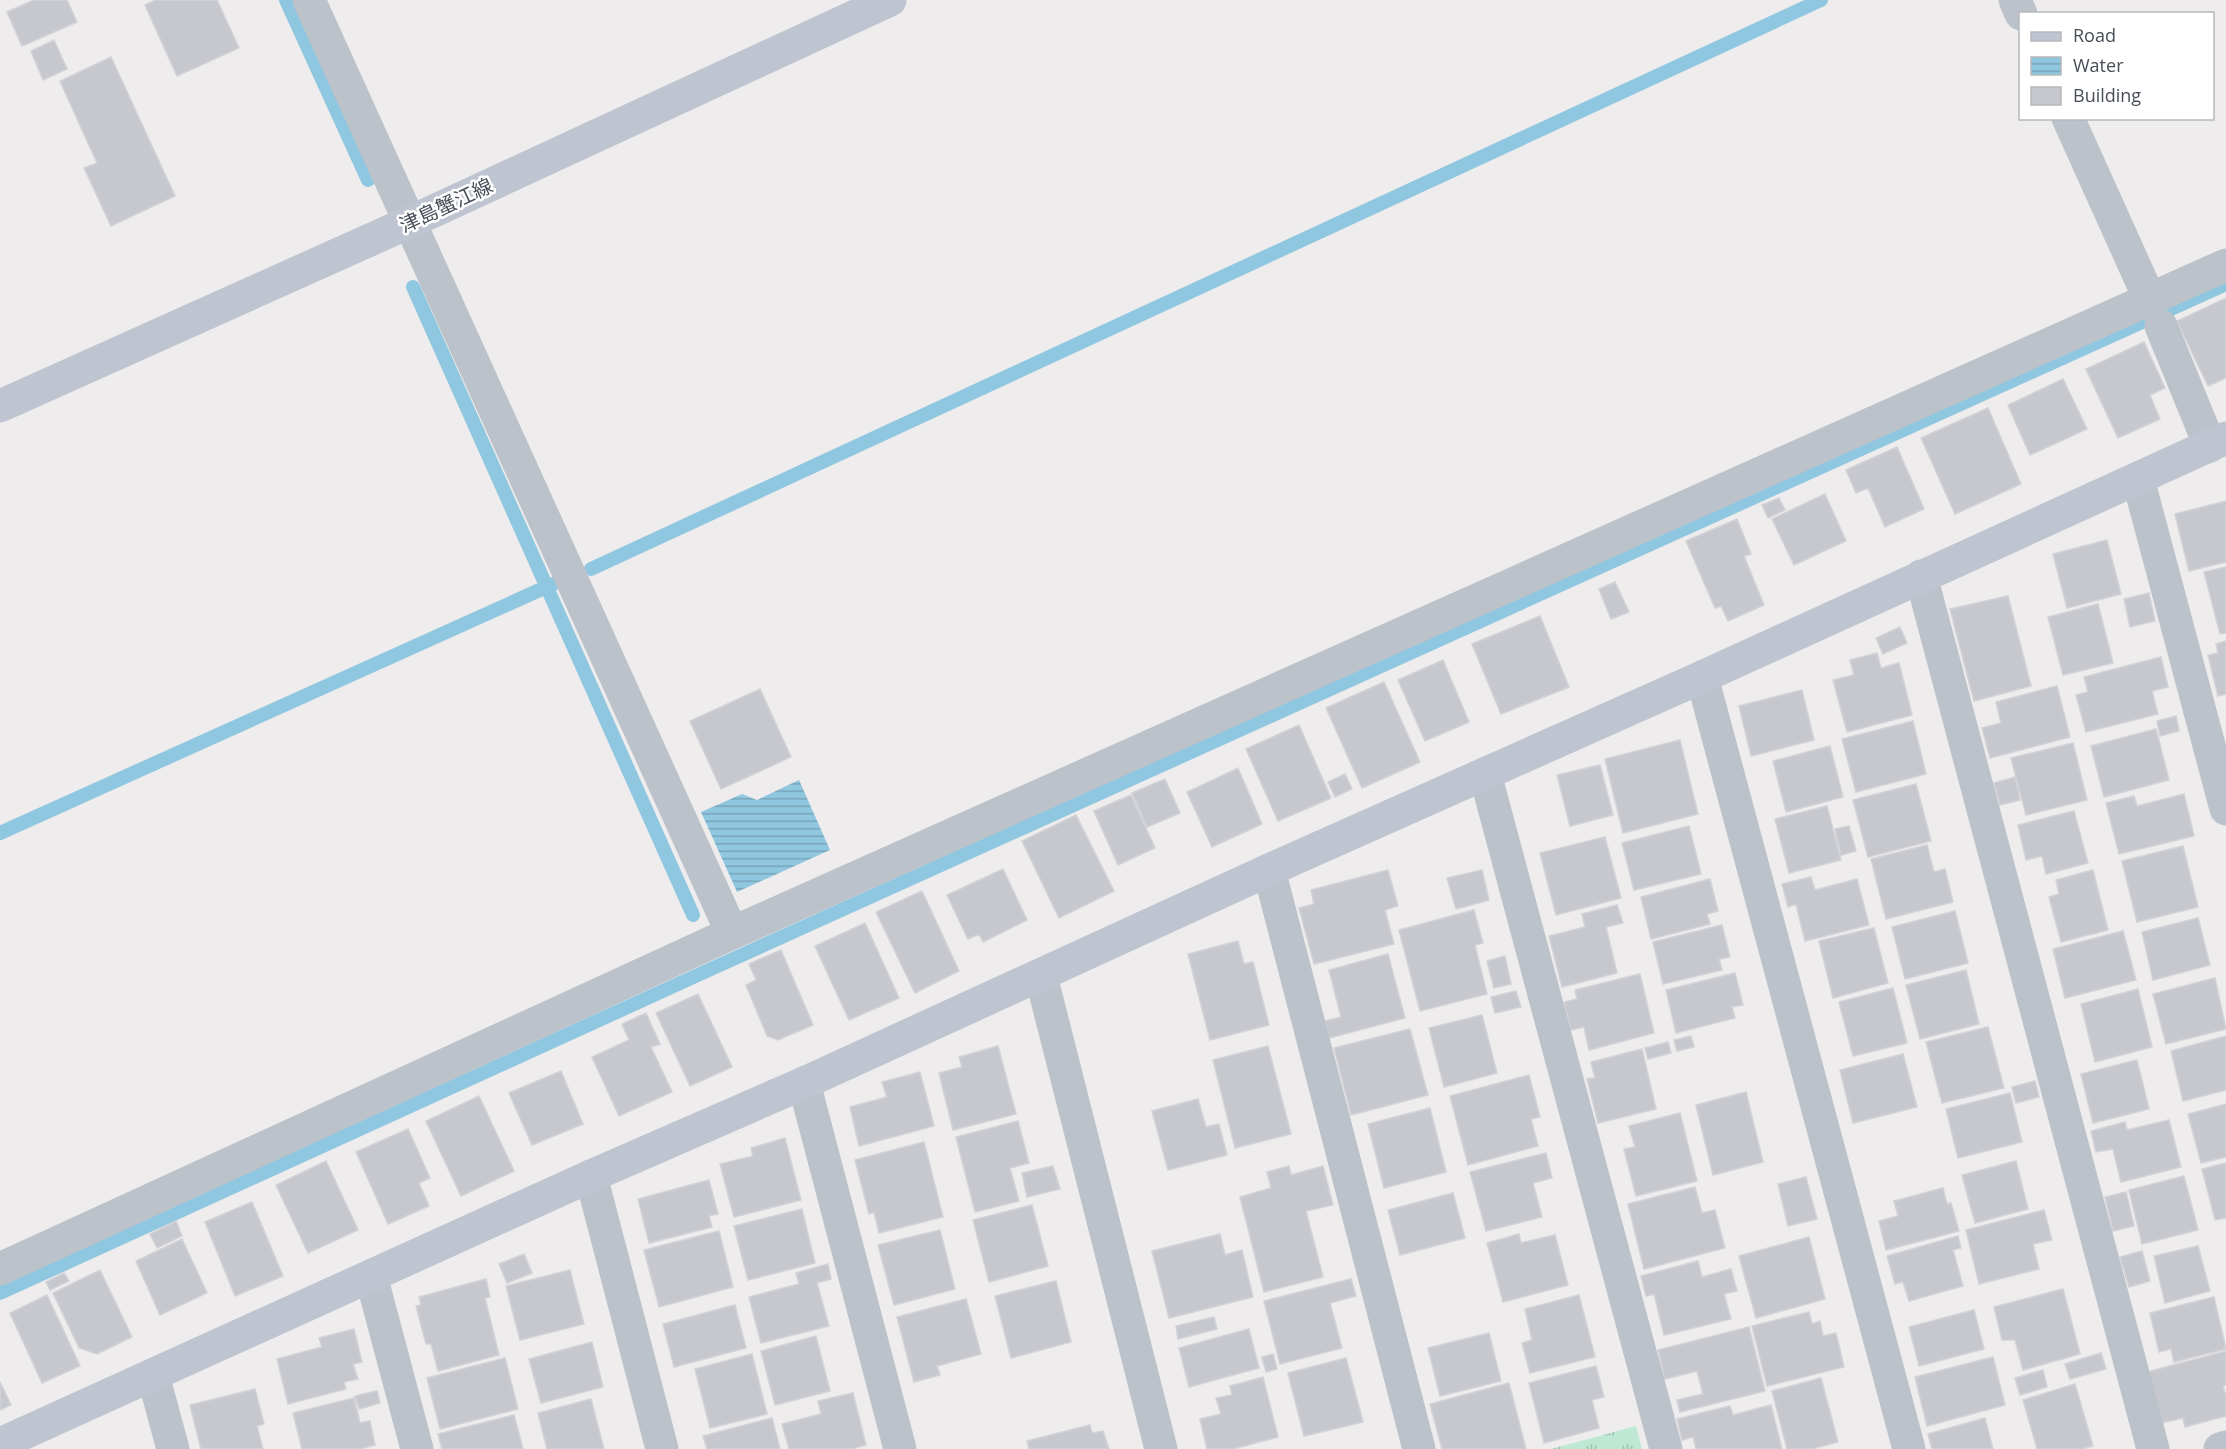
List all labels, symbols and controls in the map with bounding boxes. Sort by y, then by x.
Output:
legend [2019,12,2214,120]
text: Road [2073,23,2116,47]
text: Water [2073,53,2124,77]
text: Building [2073,83,2141,107]
street label: 津島蟹江線 [395,172,497,238]

